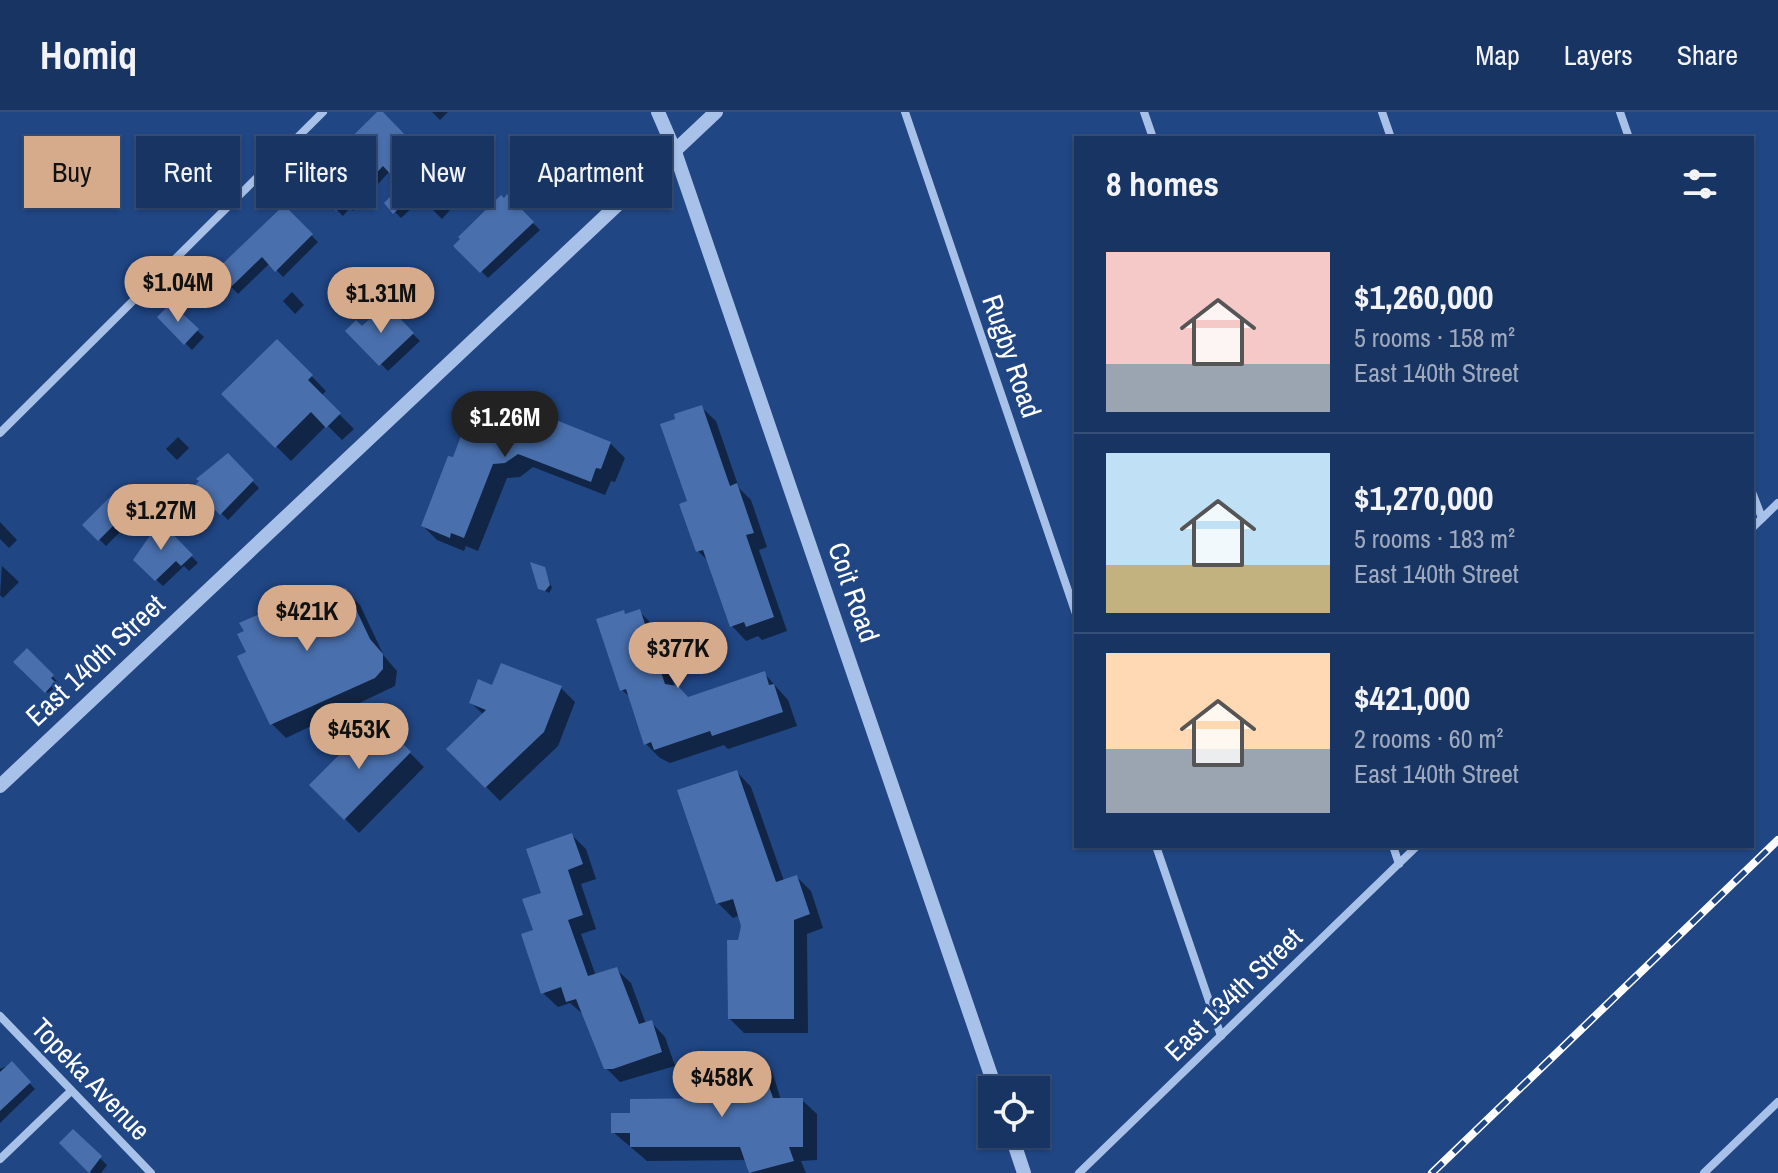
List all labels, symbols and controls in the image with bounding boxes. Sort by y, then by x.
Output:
text: Homiq [40,30,137,81]
text: Map [1475,36,1520,74]
text: Layers [1564,36,1633,74]
text: Share [1677,36,1738,74]
chip: Buy [24,136,120,208]
chip: Rent [136,136,240,208]
chip: Filters [256,136,376,208]
chip: New [392,136,494,208]
chip: Apartment [510,136,672,208]
text: 8 homes [1106,161,1219,207]
icon: filters [1678,162,1722,206]
pin: $1.04M [113,256,243,324]
text: $1.04M [142,264,214,299]
pin: $1.31M [316,267,446,335]
text: $1,260,000 [1354,274,1494,320]
text: $1.31M [345,275,417,310]
icon: home [1170,284,1266,380]
street label: Rugby Road [973,289,1051,423]
text: 5 rooms · 158 m² [1354,320,1515,355]
text: East 140th Street [1354,355,1519,390]
pin: $1.26M [440,391,570,459]
text: $1.26M [469,399,541,434]
text: $1,270,000 [1354,475,1494,521]
pin: $1.27M [96,484,226,552]
icon: home [1170,485,1266,581]
text: $1.27M [125,492,197,527]
text: 5 rooms · 183 m² [1354,521,1515,556]
street label: Coit Road [819,537,889,647]
text: East 140th Street [1354,556,1519,591]
pin: $421K [251,585,363,653]
street label: East 140th Street [17,586,173,734]
text: $421K [276,593,338,628]
pin: $377K [622,622,734,690]
text: $377K [647,630,709,665]
text: $421,000 [1354,675,1470,721]
icon: home [1170,685,1266,781]
pin: $453K [303,703,415,771]
text: $453K [328,711,390,746]
text: 2 rooms · 60 m² [1354,721,1503,756]
text: East 140th Street [1354,756,1519,791]
street label: East 134th Street [1156,919,1310,1069]
street label: Topeka Avenue [23,1009,159,1149]
pin: $458K [666,1051,778,1119]
text: $458K [691,1059,753,1094]
map controls [978,1076,1050,1148]
button: locate [978,1076,1050,1148]

